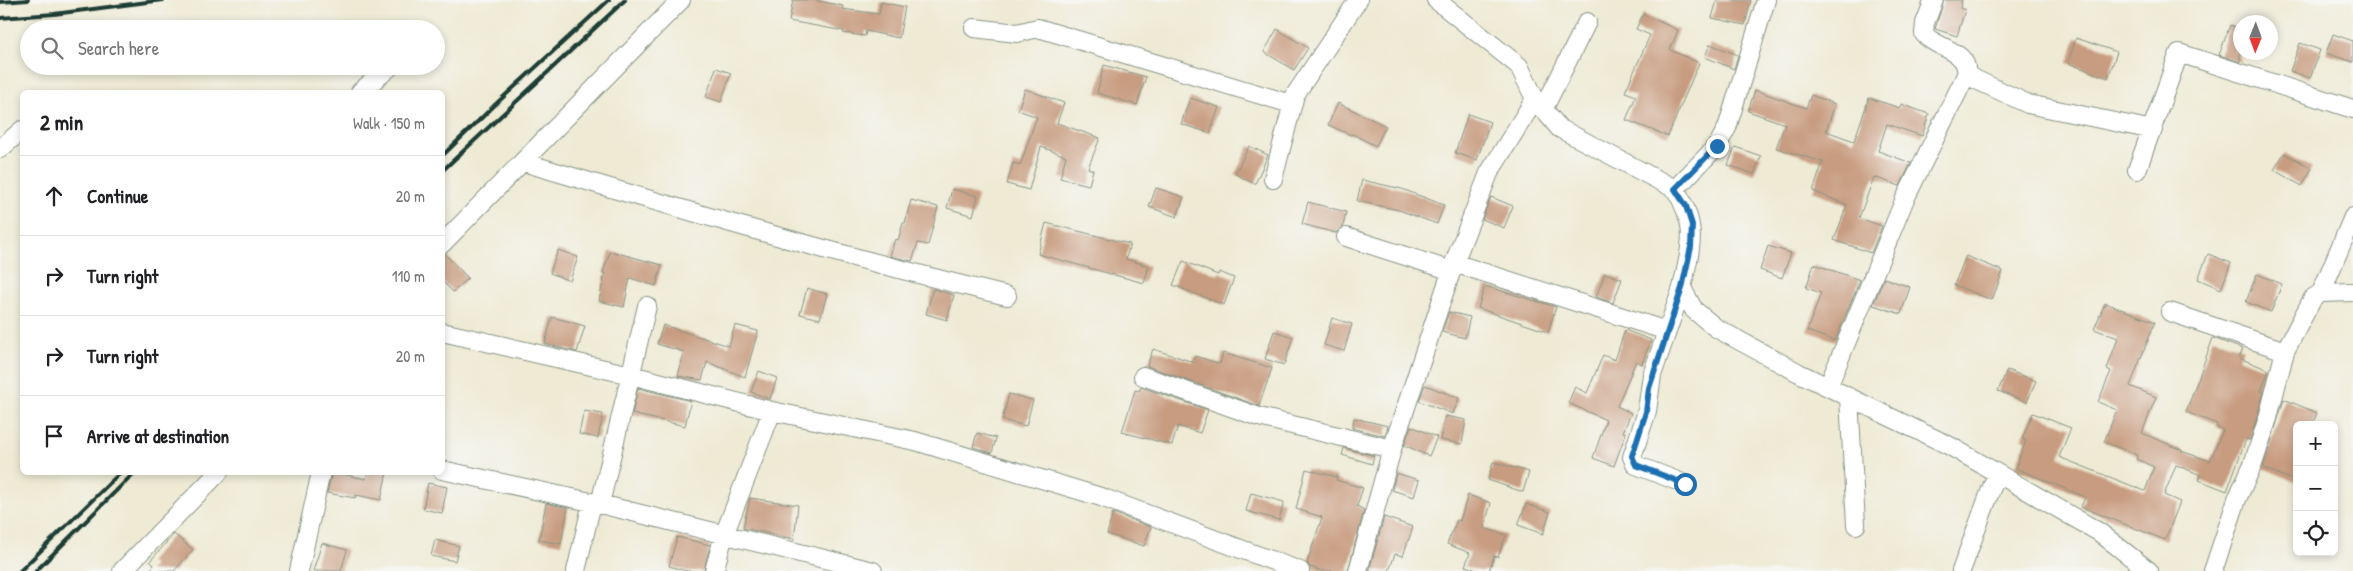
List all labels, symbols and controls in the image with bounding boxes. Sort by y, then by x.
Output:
north arrow [2233,15,2278,60]
search box [20,20,445,75]
icon: search [38,34,66,62]
text: Search here [78,35,159,61]
text: 2 min [40,108,83,137]
text: Walk · 150 m [353,112,425,134]
route end [1706,135,1729,158]
icon: ahead [40,182,68,210]
text: Continue [87,183,148,209]
text: 20 m [396,185,425,207]
icon: right [40,262,68,290]
text: Turn right [87,263,158,289]
text: 110 m [392,265,425,287]
icon: right [40,342,68,370]
text: Turn right [87,343,158,369]
text: 20 m [396,345,425,367]
map controls [2293,421,2338,556]
button: + [2293,421,2338,466]
icon: arrive [40,422,68,450]
text: Arrive at destination [87,423,229,449]
button: − [2293,466,2338,511]
route start [1674,473,1697,496]
button: locate [2293,511,2338,556]

